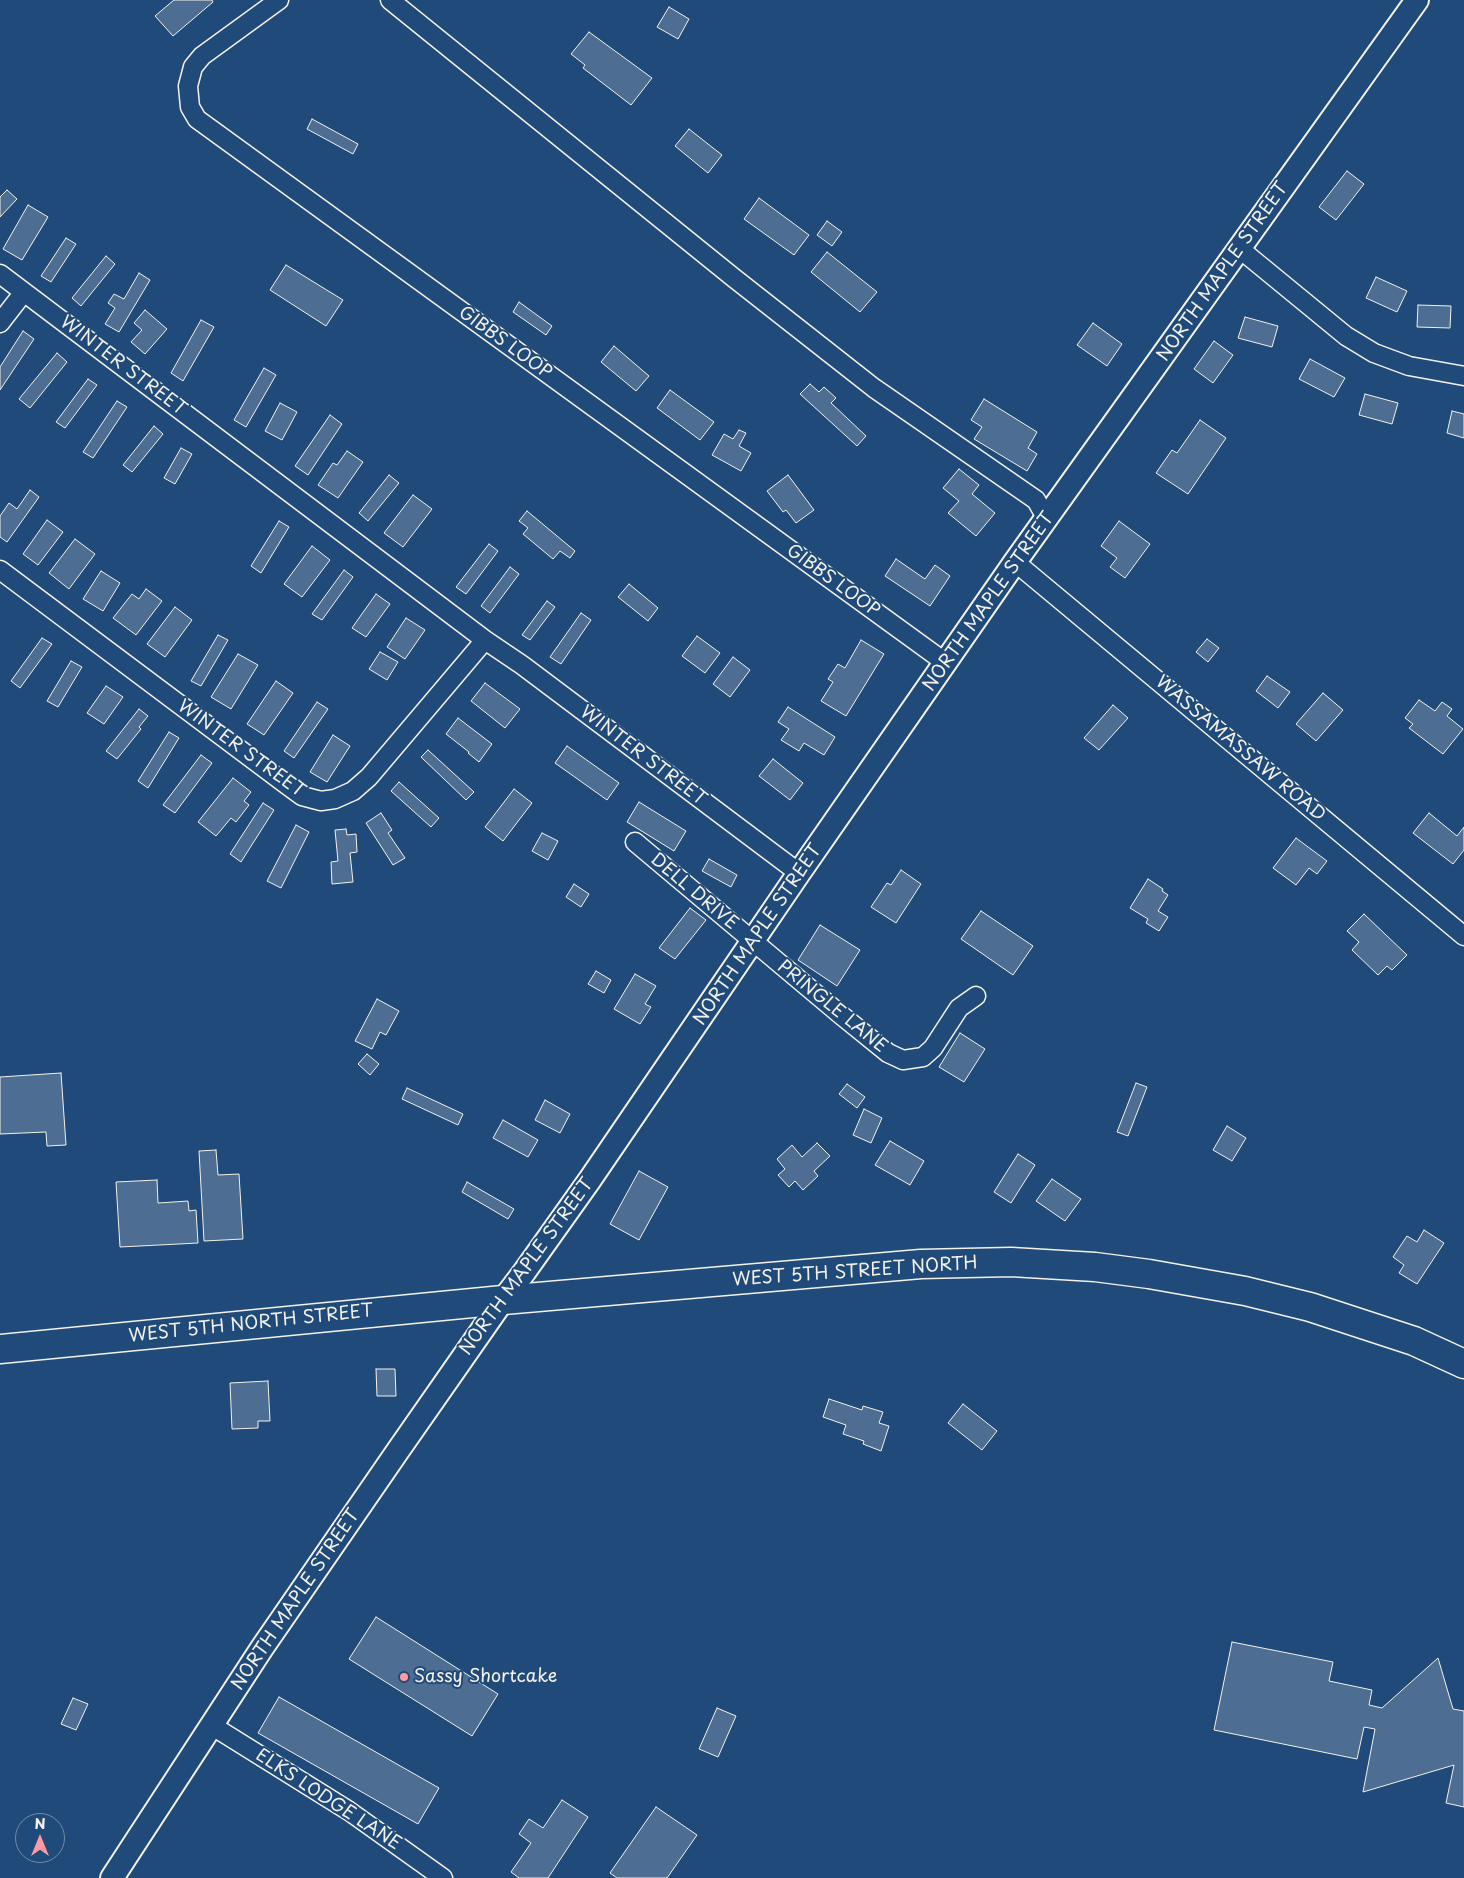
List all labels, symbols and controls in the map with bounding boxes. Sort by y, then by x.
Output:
street label: NORTH MAPLE STREET [1153,178,1293,366]
street label: GIBBS LOOP [454,302,556,384]
street label: WINTER STREET [56,311,190,421]
street label: NORTH MAPLE STREET [919,508,1059,696]
street label: GIBBS LOOP [782,540,884,622]
street label: WASSAMASSAW ROAD [1151,672,1329,826]
street label: WINTER STREET [173,695,309,803]
street label: WINTER STREET [576,701,710,811]
street label: NORTH MAPLE STREET [689,840,827,1030]
street label: DELL DRIVE [646,849,742,935]
street label: PRINGLE LANE [773,956,891,1058]
street label: NORTH MAPLE STREET [456,1174,598,1360]
street label: WEST 5TH STREET NORTH [732,1253,978,1291]
street label: WEST 5TH NORTH STREET [128,1300,374,1348]
street label: NORTH MAPLE STREET [227,1505,365,1695]
place label: Sassy Shortcake [414,1666,557,1688]
marker: Sassy Shortcake [398,1671,410,1683]
street label: ELKS LODGE LANE [251,1745,405,1855]
north arrow [15,1813,65,1863]
text: N [34,1813,46,1834]

